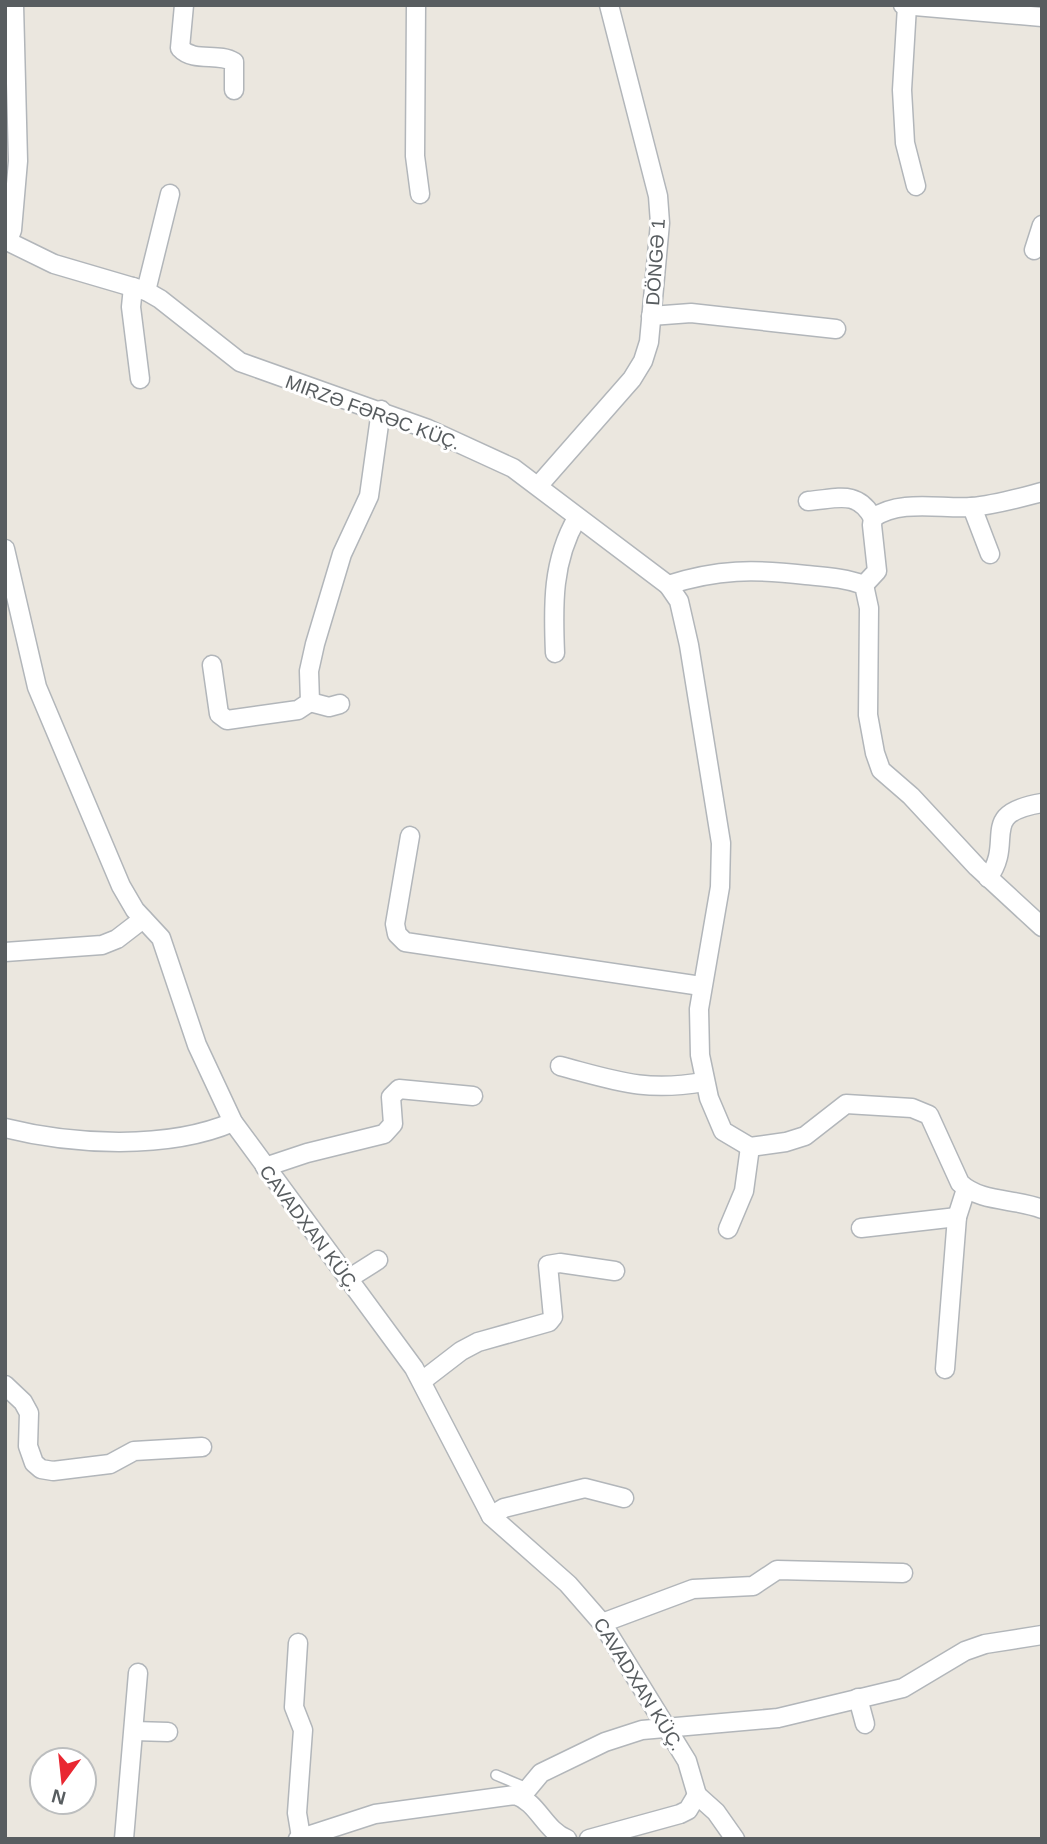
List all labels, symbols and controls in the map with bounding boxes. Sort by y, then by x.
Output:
street label: DÖNGƏ 1 [642,218,669,306]
street label: MIRZƏ FƏRƏC KÜÇ. [283,371,463,454]
street label: CAVADXAN KÜÇ. [255,1161,364,1295]
street label: CAVADXAN KÜÇ. [589,1614,688,1754]
north arrow [28,1746,98,1816]
text: N [49,1785,68,1809]

